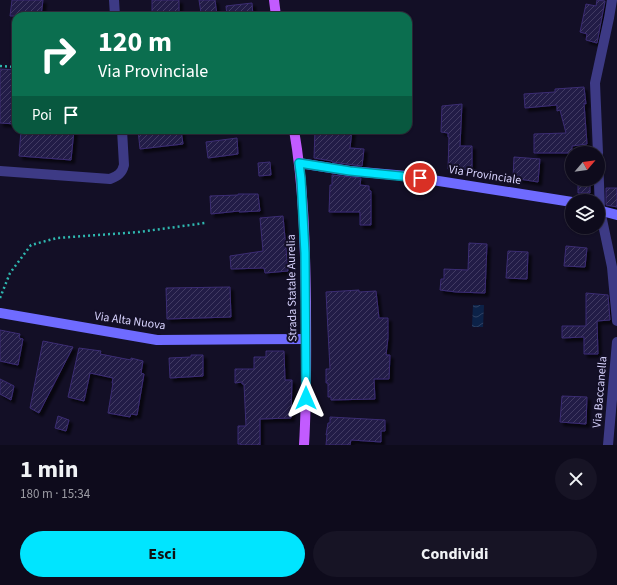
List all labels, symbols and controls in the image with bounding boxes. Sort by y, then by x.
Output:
text: 120 m [98,22,172,62]
icon: right [32,28,84,80]
text: Via Provinciale [98,59,208,84]
icon: arrive [60,104,82,126]
text: Poi [32,105,52,126]
north arrow [565,146,605,186]
map controls [565,146,605,234]
pin [403,161,437,195]
street label: Via Provinciale [447,161,523,189]
icon: arrive [409,167,431,189]
button: layers [565,194,605,234]
street label: Strada Statale Aurelia [283,234,301,342]
street label: Via Alta Nuova [93,308,167,334]
street label: Via Baccanella [588,355,612,429]
position arrow [285,377,327,419]
text: 1 min [20,452,78,487]
button: close [555,458,597,500]
text: 180 m · 15:34 [20,485,90,503]
button: Esci [20,531,305,577]
button: Condividi [313,531,597,577]

